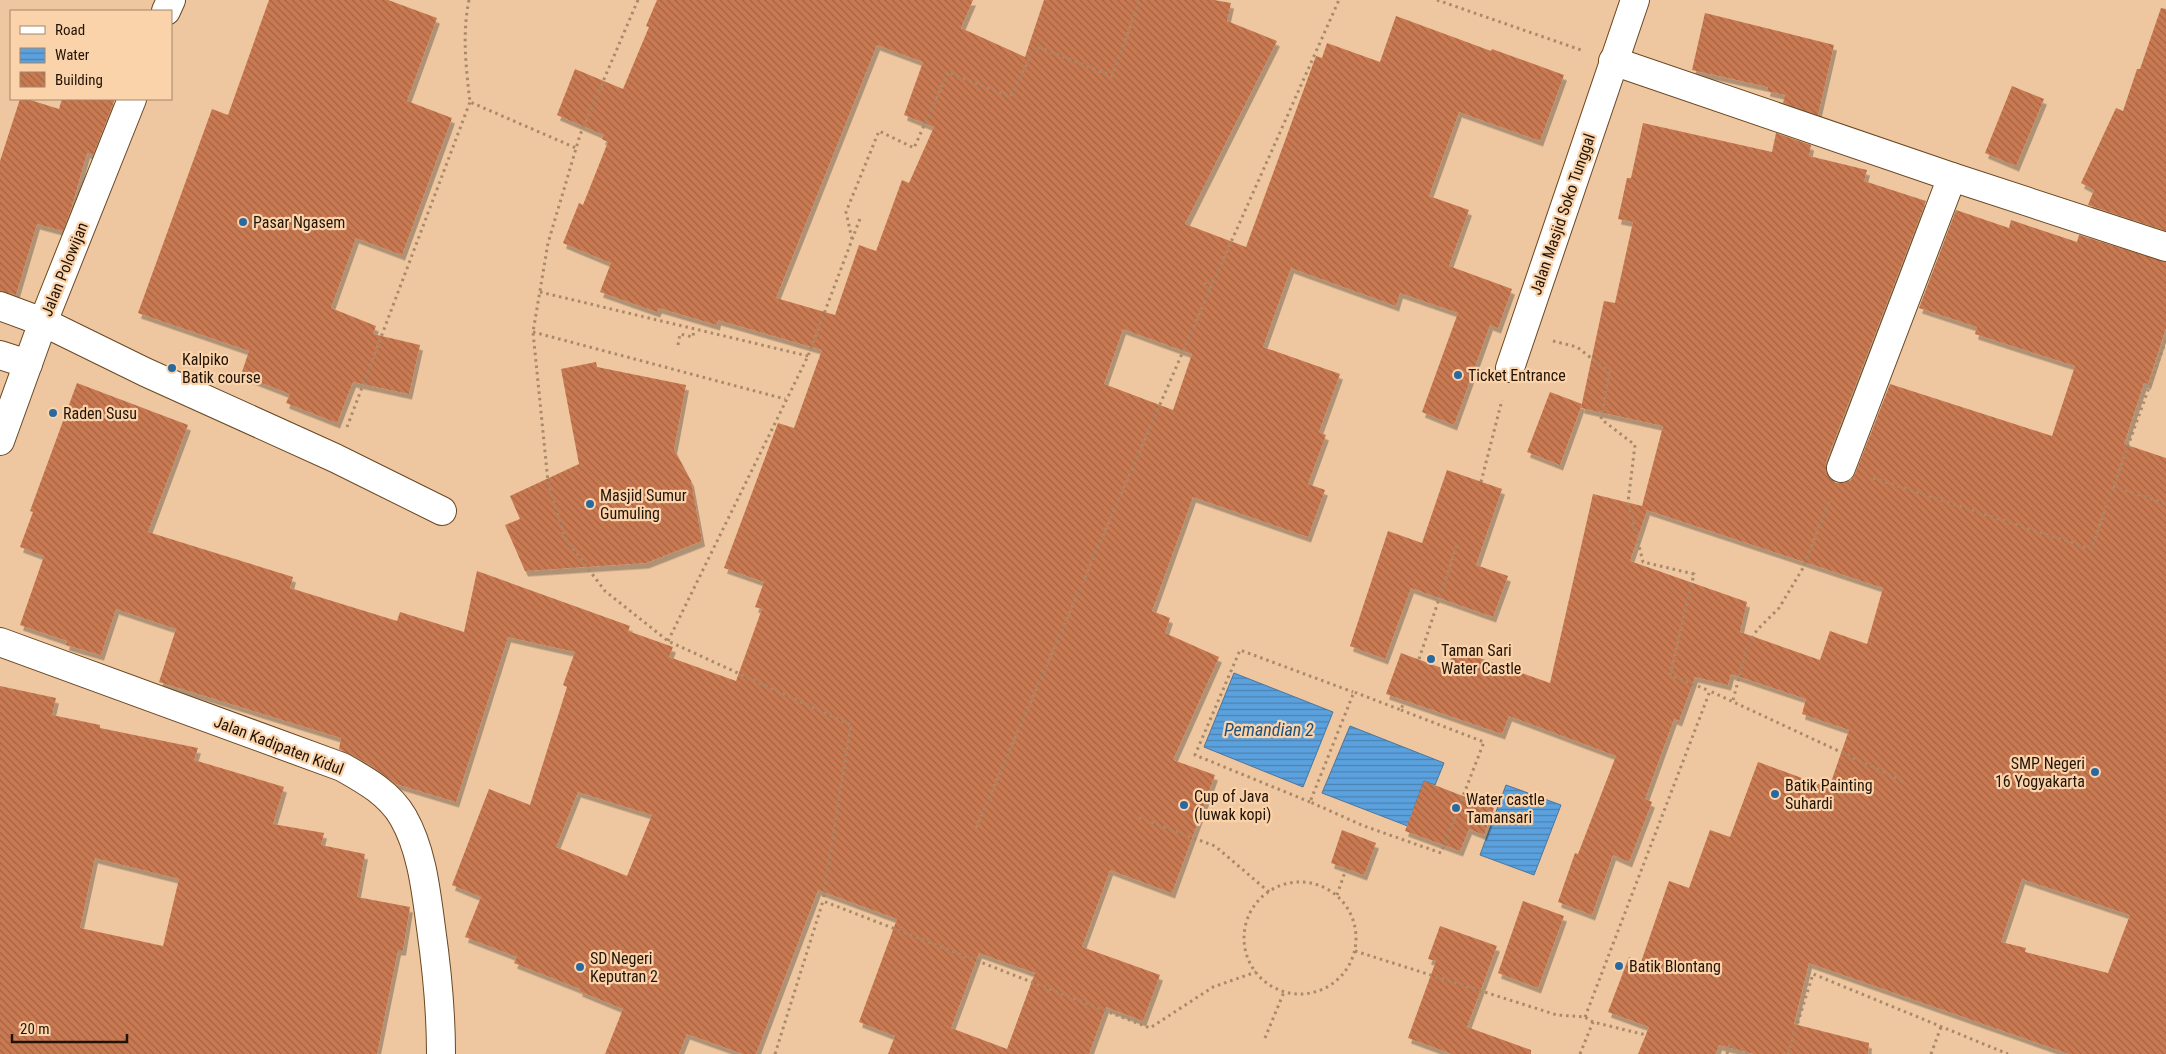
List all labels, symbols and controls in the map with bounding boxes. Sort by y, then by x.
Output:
legend [10,10,172,100]
text: Road [55,21,85,39]
text: Water [55,46,90,64]
text: Building [55,71,103,89]
street label: Jalan Masjid Soko Tunggal [1526,131,1599,297]
place label: Pasar Ngasem [253,213,345,232]
marker: Pasar Ngasem [237,216,249,228]
street label: Jalan Polowijan [37,219,92,319]
place label: Kalpiko Batik course [182,350,261,387]
marker: Kalpiko Batik course [166,362,178,374]
place label: Ticket Entrance [1468,366,1566,385]
marker: Ticket Entrance [1452,369,1464,381]
place label: Raden Susu [63,404,137,423]
marker: Raden Susu [47,407,59,419]
place label: Masjid Sumur Gumuling [600,486,687,523]
marker: Masjid Sumur Gumuling [584,498,596,510]
place label: Taman Sari Water Castle [1441,641,1521,678]
marker: Taman Sari Water Castle [1425,653,1437,665]
street label: Jalan Kadipaten Kidul [211,712,346,779]
water label: Pemandian 2 [1224,719,1314,740]
place label: SMP Negeri 16 Yogyakarta [1995,754,2085,791]
marker: SMP Negeri 16 Yogyakarta [2089,766,2101,778]
place label: Batik Painting Suhardi [1785,776,1873,813]
place label: Cup of Java (luwak kopi) [1194,787,1271,824]
marker: Batik Painting Suhardi [1769,788,1781,800]
place label: Water castle Tamansari [1466,790,1545,827]
marker: Cup of Java (luwak kopi) [1178,799,1190,811]
marker: Water castle Tamansari [1450,802,1462,814]
place label: SD Negeri Keputran 2 [590,949,658,986]
place label: Batik Blontang [1629,957,1721,976]
marker: Batik Blontang [1613,960,1625,972]
marker: SD Negeri Keputran 2 [574,961,586,973]
scale bar [12,1012,128,1044]
text: 20 m [20,1020,50,1038]

